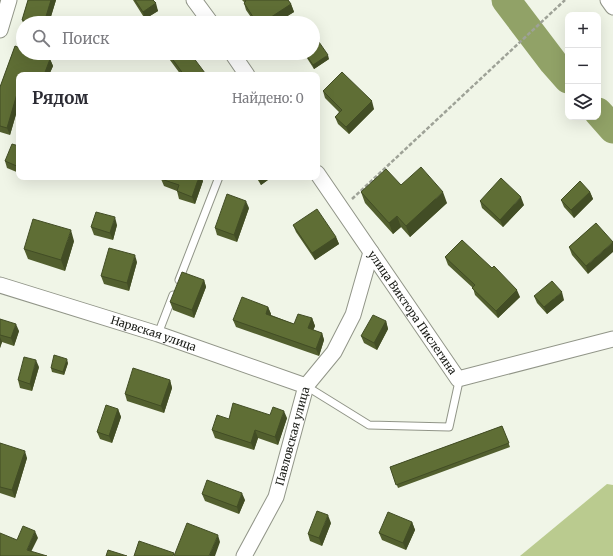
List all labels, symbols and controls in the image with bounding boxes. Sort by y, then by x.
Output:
map controls [565,12,601,120]
button: + [565,12,601,48]
search box [16,16,320,60]
icon: search [30,27,52,49]
text: Поиск [62,29,109,48]
button: − [565,48,601,84]
button: layers [565,84,601,120]
text: Рядом [32,87,88,109]
text: Найдено: 0 [232,90,304,107]
street label: улица Виктора Пислегина [365,248,460,377]
street label: Нарвская улица [109,313,198,354]
street label: Павловская улица [272,385,312,487]

